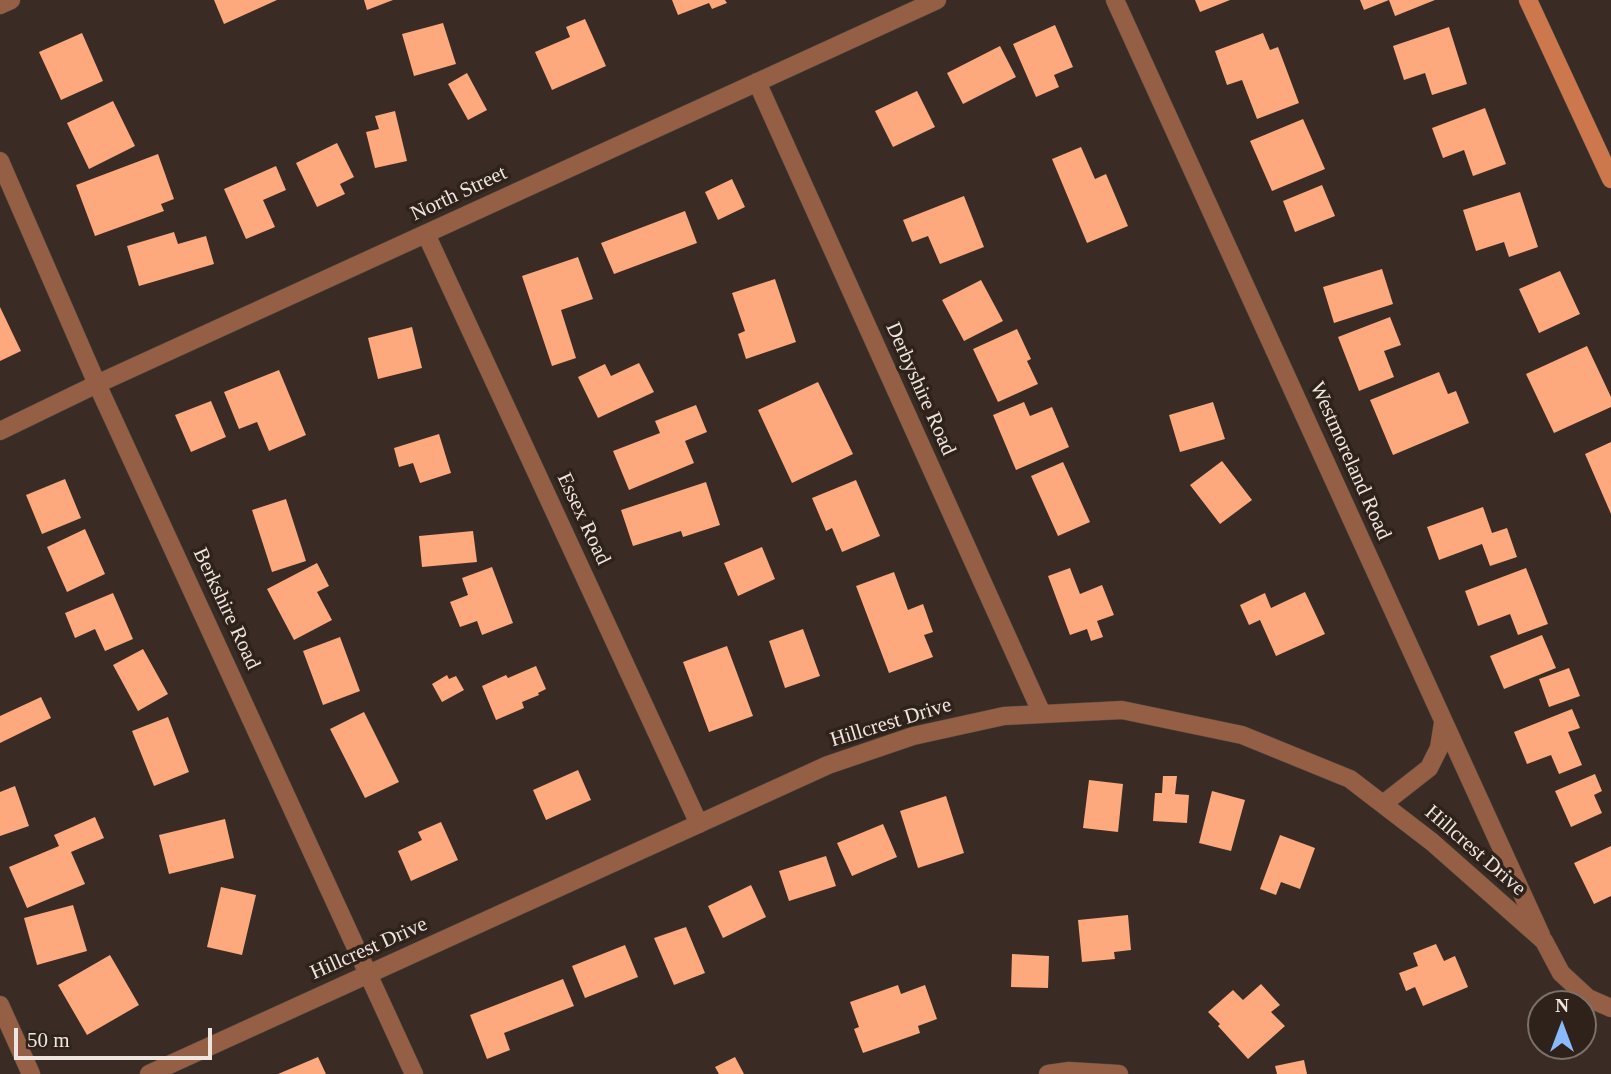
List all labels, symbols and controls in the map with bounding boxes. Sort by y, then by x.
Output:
street label: North Street [407,161,511,227]
street label: Derbyshire Road [879,319,961,459]
street label: Westmoreland Road [1304,378,1396,544]
street label: Essex Road [551,469,615,569]
street label: Berkshire Road [187,544,265,674]
street label: Hillcrest Drive [827,693,955,753]
street label: Hillcrest Drive [1419,800,1531,902]
street label: Hillcrest Drive [307,912,431,986]
north arrow [1527,990,1597,1060]
text: N [1555,995,1569,1016]
scale bar [18,1014,215,1058]
text: 50 m [27,1028,70,1052]

